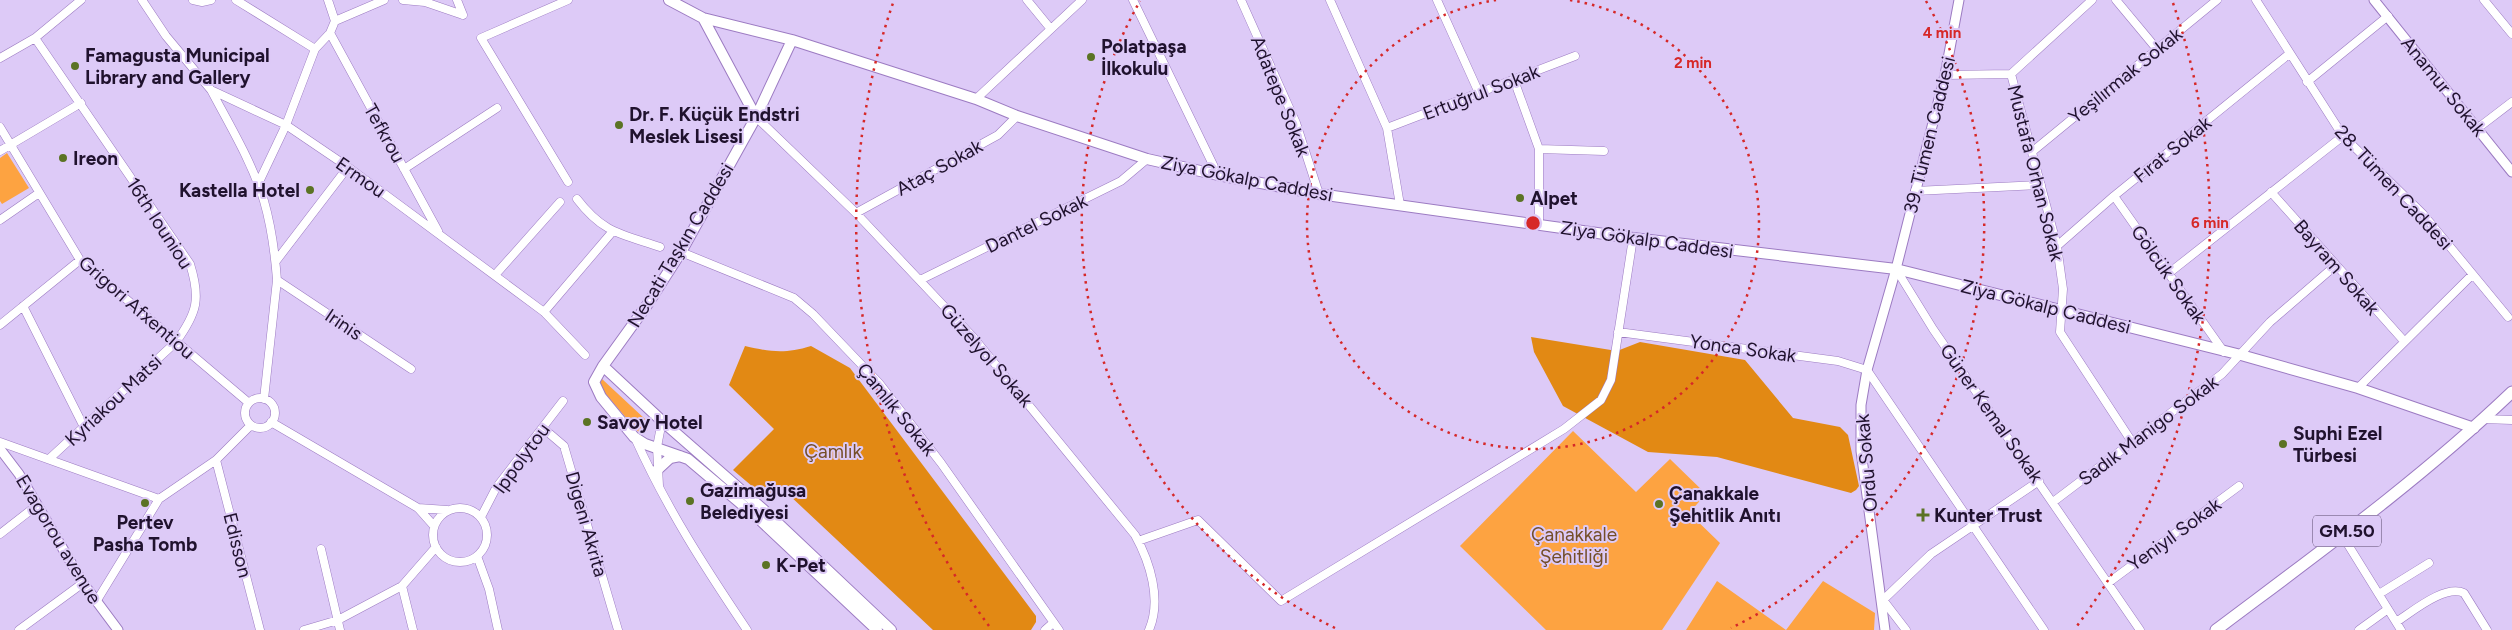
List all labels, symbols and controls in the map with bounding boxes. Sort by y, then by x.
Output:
street label: Yeşilırmak Sokak [2064,22,2187,128]
text: 4 min [1923,24,1961,42]
street label: Anamur Sokak [2396,32,2491,141]
street label: Adatepe Sokak [1246,33,1315,161]
place label: Polatpaşa İlkokulu [1101,35,1187,80]
place label: Famagusta Municipal Library and Gallery [85,44,270,89]
marker: Polatpaşa İlkokulu [1085,51,1097,63]
text: 2 min [1674,54,1712,72]
street label: 39. Tümen Caddesi [1899,54,1960,216]
street label: Ertuğrul Sokak [1420,59,1543,125]
marker: Famagusta Municipal Library and Gallery [69,60,81,72]
street label: Mustafa Orhan Sokak [2002,83,2069,264]
street label: Tefkrou [359,100,410,167]
place label: Dr. F. Küçük Endstri Meslek Lisesi [629,103,800,148]
street label: Fırat Sokak [2129,111,2216,188]
marker: Dr. F. Küçük Endstri Meslek Lisesi [613,119,625,131]
street label: 28. Tümen Caddesi [2330,120,2457,255]
street label: Ataç Sokak [892,134,987,201]
place label: Ireon [73,147,118,170]
street label: Ziya Gökalp Caddesi [1159,151,1335,206]
marker: Ireon [57,152,69,164]
street label: Ermou [331,152,390,203]
street label: Necati Taşkın Caddesi [622,159,739,332]
street label: 16th Iouniou [121,173,198,273]
place label: Kastella Hotel [179,179,300,202]
marker: Kastella Hotel [304,184,316,196]
place label: Alpet [1530,187,1578,210]
street label: Dantel Sokak [982,189,1092,258]
marker: Alpet [1514,192,1526,204]
centre of rings [1524,214,1542,232]
text: 6 min [2191,214,2229,232]
street label: Bayram Sokak [2289,215,2385,320]
street label: Ziya Gökalp Caddesi [1559,216,1735,263]
street label: Gölcük Sokak [2126,221,2211,329]
street label: Grigori Afxentiou [74,251,199,364]
street label: Ziya Gökalp Caddesi [1959,274,2133,339]
street label: Güzelyol Sokak [936,299,1038,412]
street label: Irinis [321,304,367,345]
street label: Yonca Sokak [1688,330,1798,367]
street label: Güner Kemal Sokak [1935,339,2049,488]
street label: Kyriakou Matsi [60,350,166,451]
street label: Çamlık Sokak [852,358,941,461]
street label: Sadık Manigo Sokak [2074,370,2223,490]
place label: Savoy Hotel [597,411,703,434]
street label: Ordu Sokak [1851,412,1882,513]
marker: Savoy Hotel [581,416,593,428]
street label: Ippolytou [488,419,555,498]
place label: Suphi Ezel Türbesi [2293,422,2383,467]
marker: Suphi Ezel Türbesi [2277,438,2289,450]
park label: Çamlık [804,440,862,463]
street label: Digeni Akrita [561,469,613,579]
street label: Evagorou avenue [11,470,106,608]
place label: Gazimağusa Belediyesi [700,479,806,524]
place label: Çanakkale Şehitlik Anıtı [1669,482,1781,527]
street label: Yeniyıl Sokak [2123,492,2226,576]
marker: Gazimağusa Belediyesi [684,495,696,507]
marker: Pertev Pasha Tomb [139,497,151,509]
marker: Çanakkale Şehitlik Anıtı [1653,498,1665,510]
place label: Kunter Trust [1934,504,2043,527]
marker: Kunter Trust [1916,508,1930,522]
street label: Edisson [218,510,257,580]
place label: Pertev Pasha Tomb [93,511,197,556]
road number: GM.50 [2313,516,2381,546]
park label: Çanakkale Şehitliği [1531,523,1617,568]
place label: K-Pet [776,554,826,577]
marker: K-Pet [760,559,772,571]

